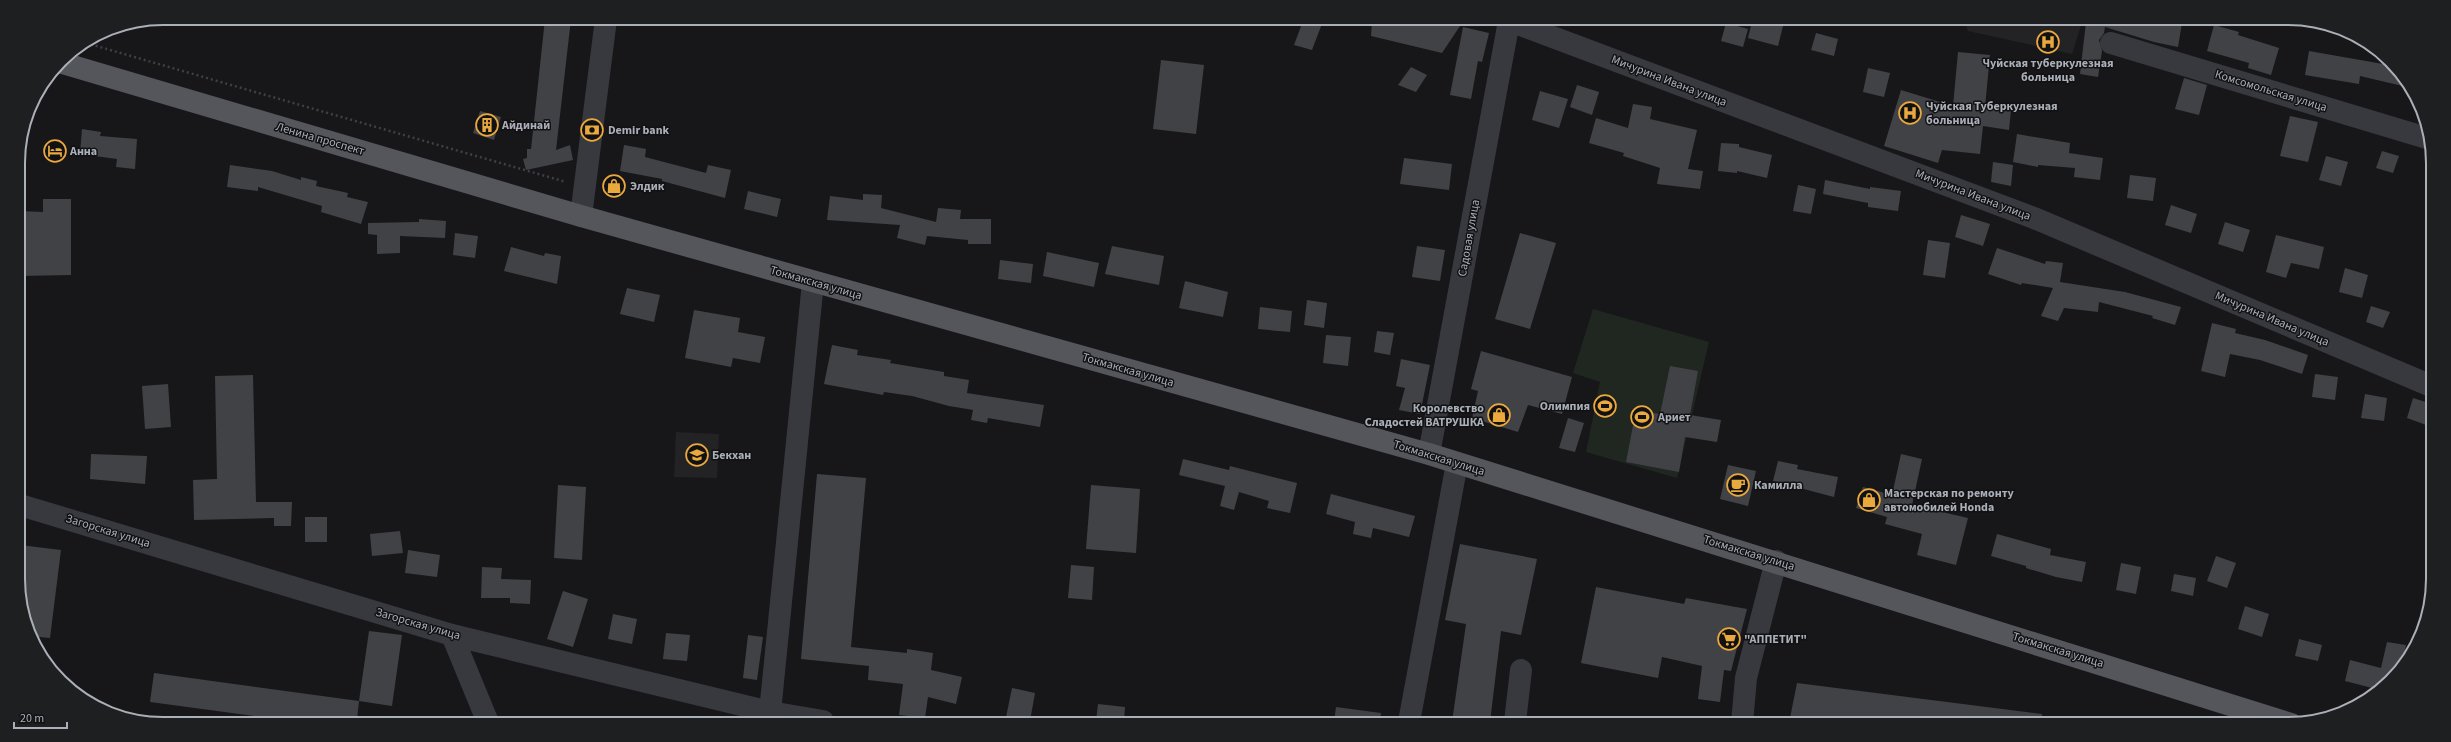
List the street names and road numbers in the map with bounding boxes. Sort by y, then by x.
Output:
street label: Мичурина Ивана улица [1609,51,1729,111]
street label: Комсомольская улица [2213,66,2329,116]
street label: Ленина проспект [274,118,367,160]
street label: Мичурина Ивана улица [1913,165,2033,225]
street label: Садовая улица [1454,198,1484,278]
street label: Токмакская улица [768,262,864,304]
street label: Мичурина Ивана улица [2212,287,2332,351]
street label: Токмакская улица [1080,349,1176,391]
street label: Токмакская улица [1391,436,1487,480]
street label: Загорская улица [64,510,152,552]
street label: Токмакская улица [1701,531,1797,575]
street label: Загорская улица [374,604,462,644]
street label: Токмакская улица [2010,628,2106,672]

